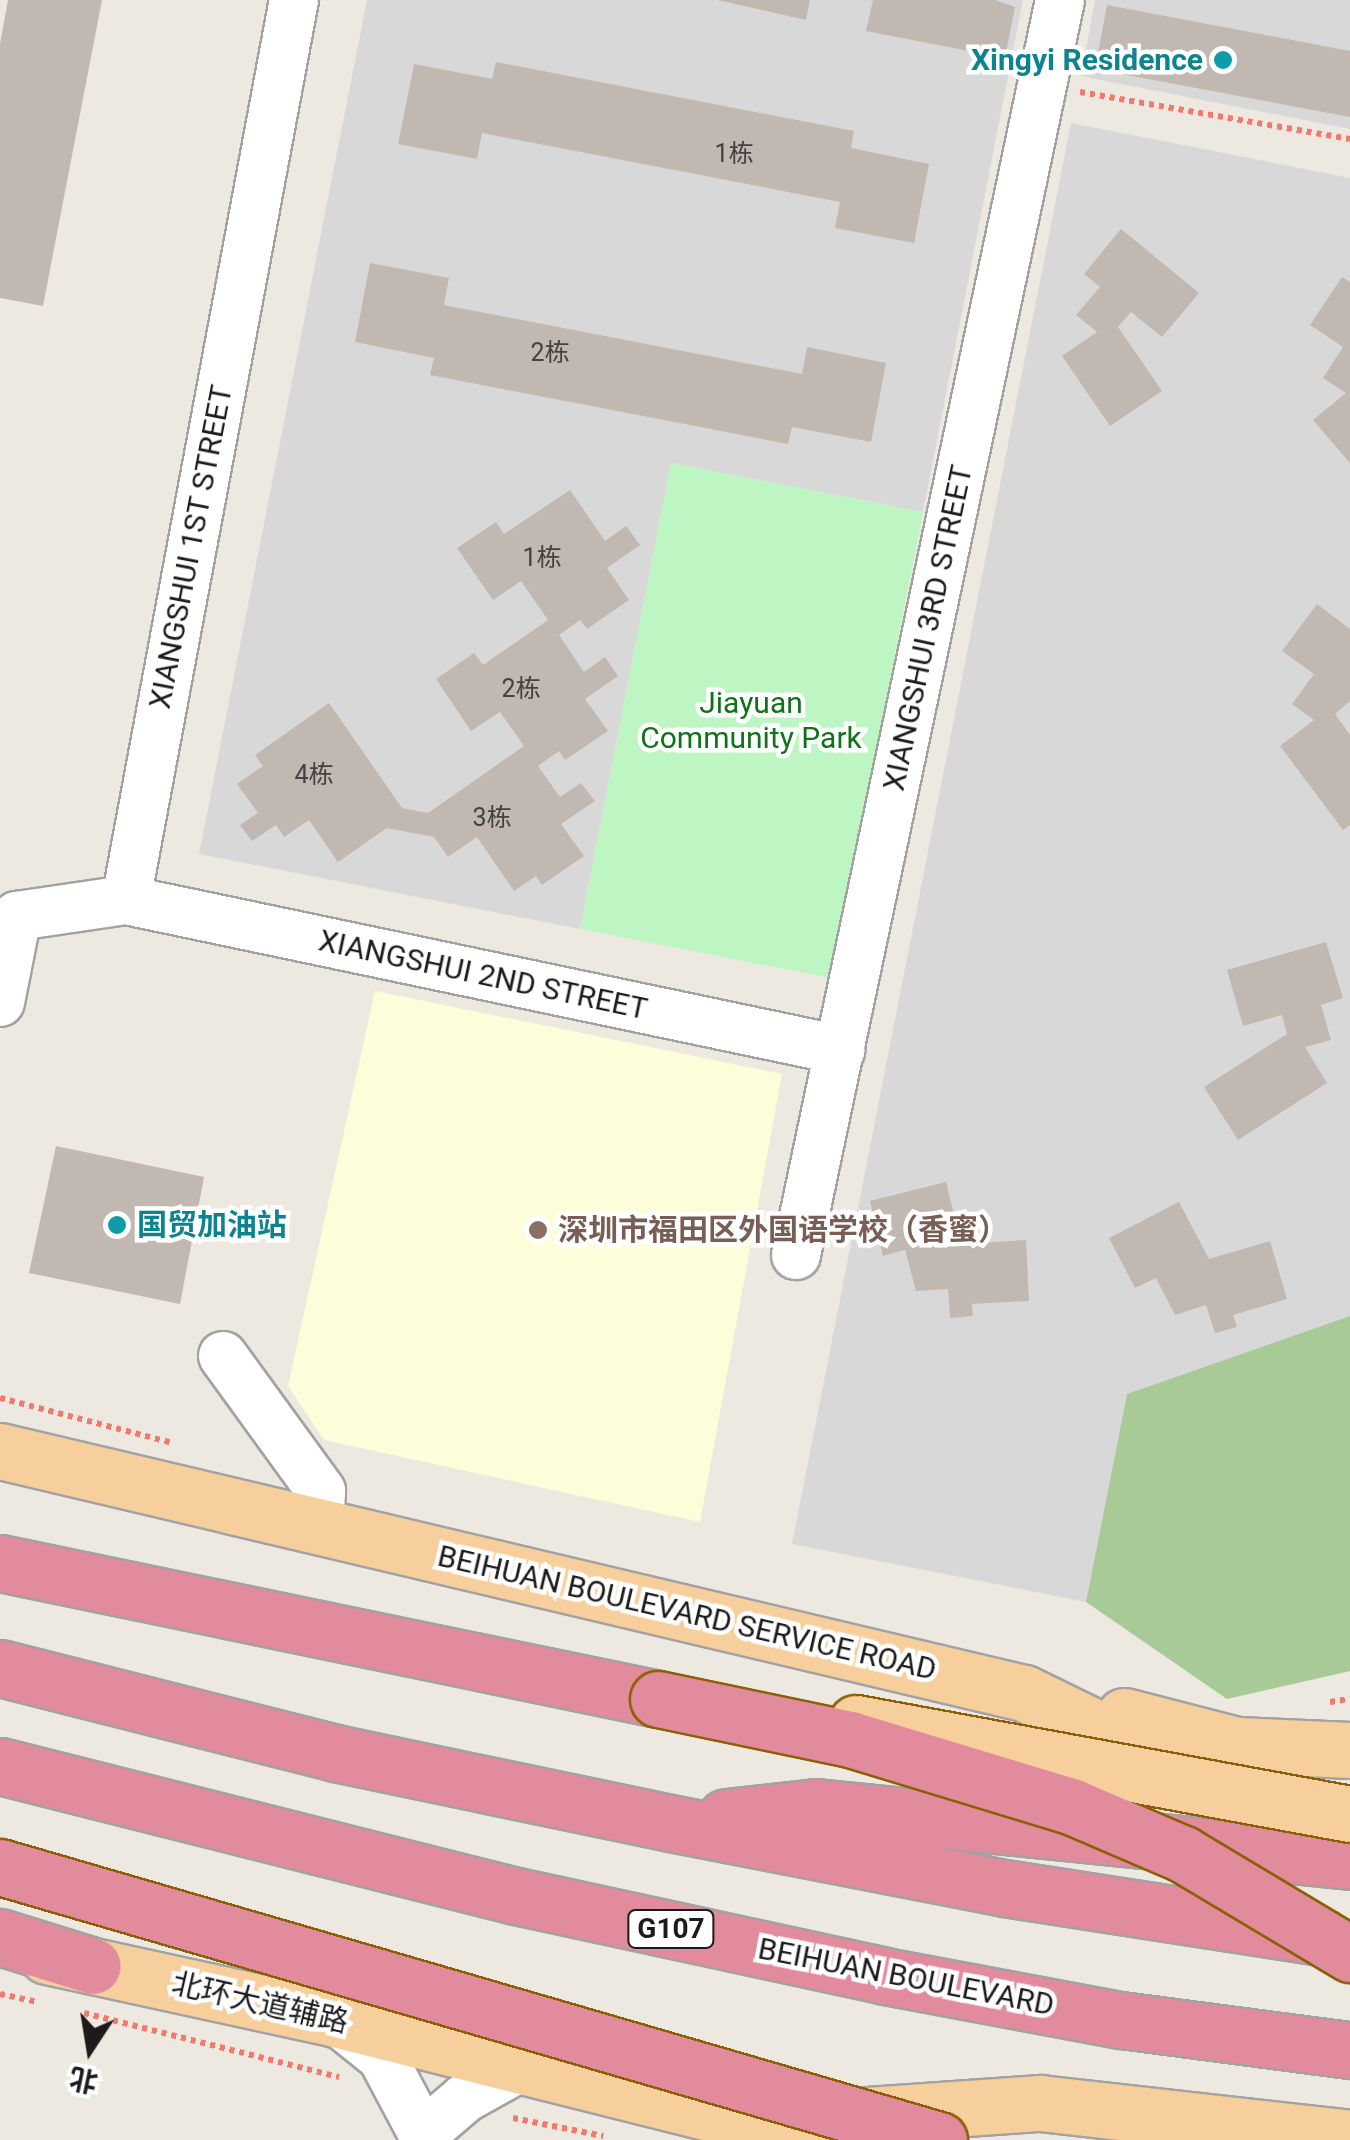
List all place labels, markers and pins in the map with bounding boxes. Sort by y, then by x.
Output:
place label: Xingyi Residence [971,42,1203,78]
marker: Xingyi Residence [1212,49,1234,71]
place label: 国贸加油站 [137,1207,287,1243]
place label: 深圳市福田区外国语学校（香蜜） [558,1212,1008,1248]
marker: 国贸加油站 [106,1214,128,1236]
marker: 深圳市福田区外国语学校（香蜜） [527,1219,549,1241]

